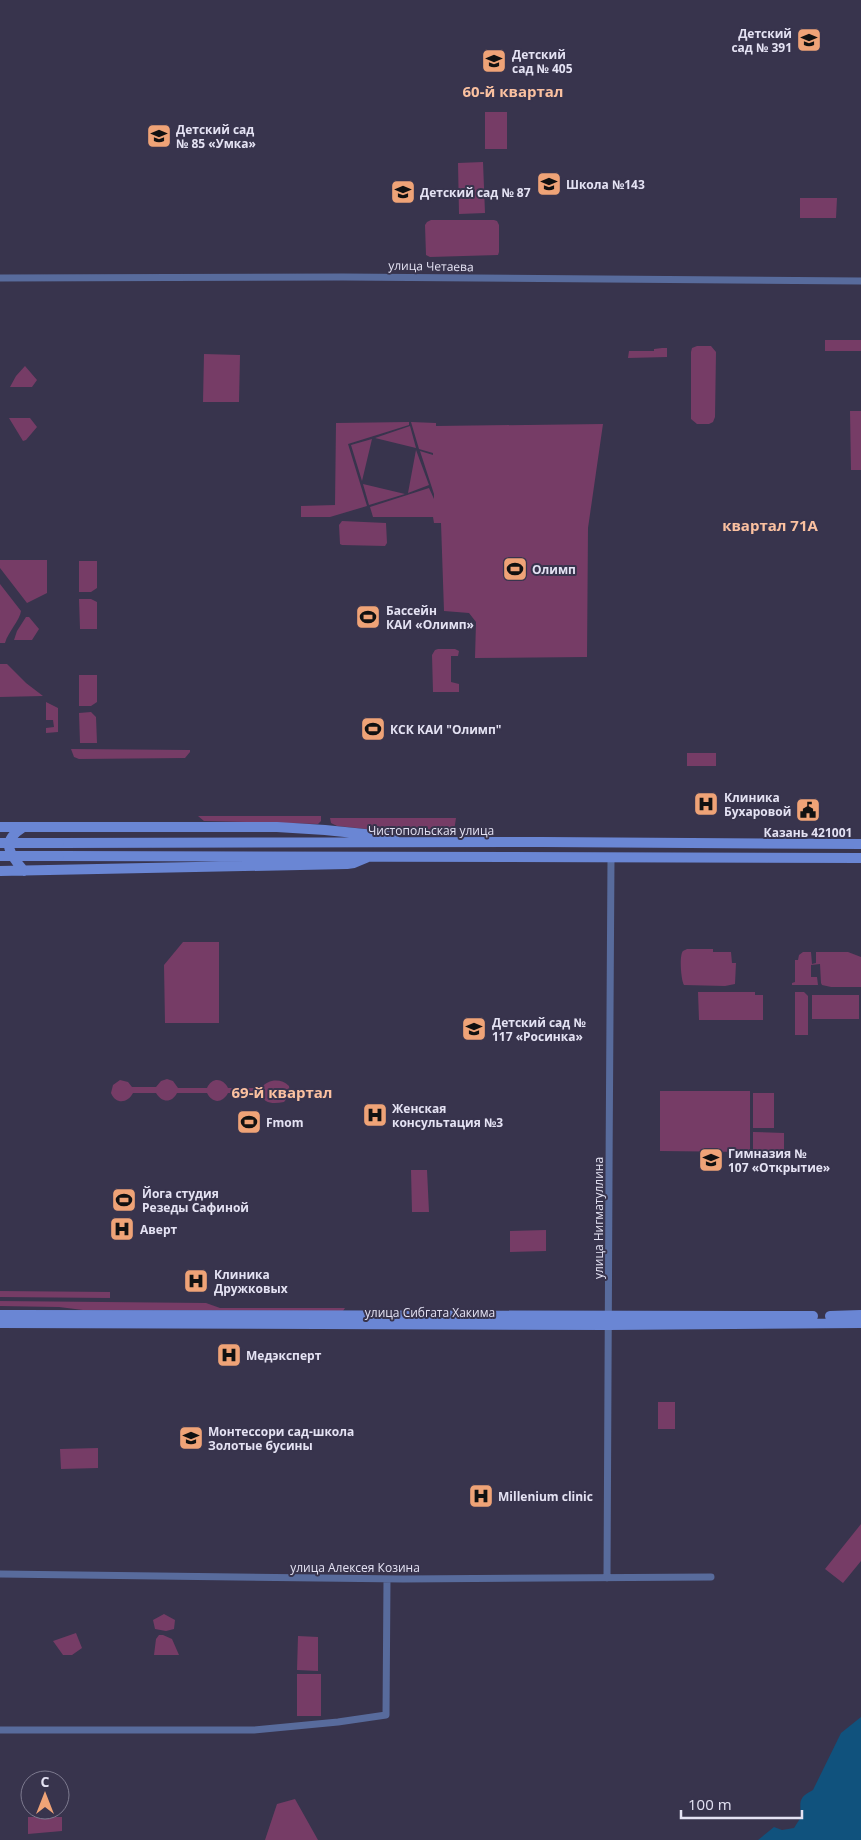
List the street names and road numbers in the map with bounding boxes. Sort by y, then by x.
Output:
street label: улица Четаева [388,257,474,275]
street label: Чистопольская улица [368,822,494,839]
street label: улица Нигматуллина [590,1157,607,1279]
street label: улица Сибгата Хакима [365,1304,495,1321]
street label: улица Алексея Козина [290,1559,420,1576]

